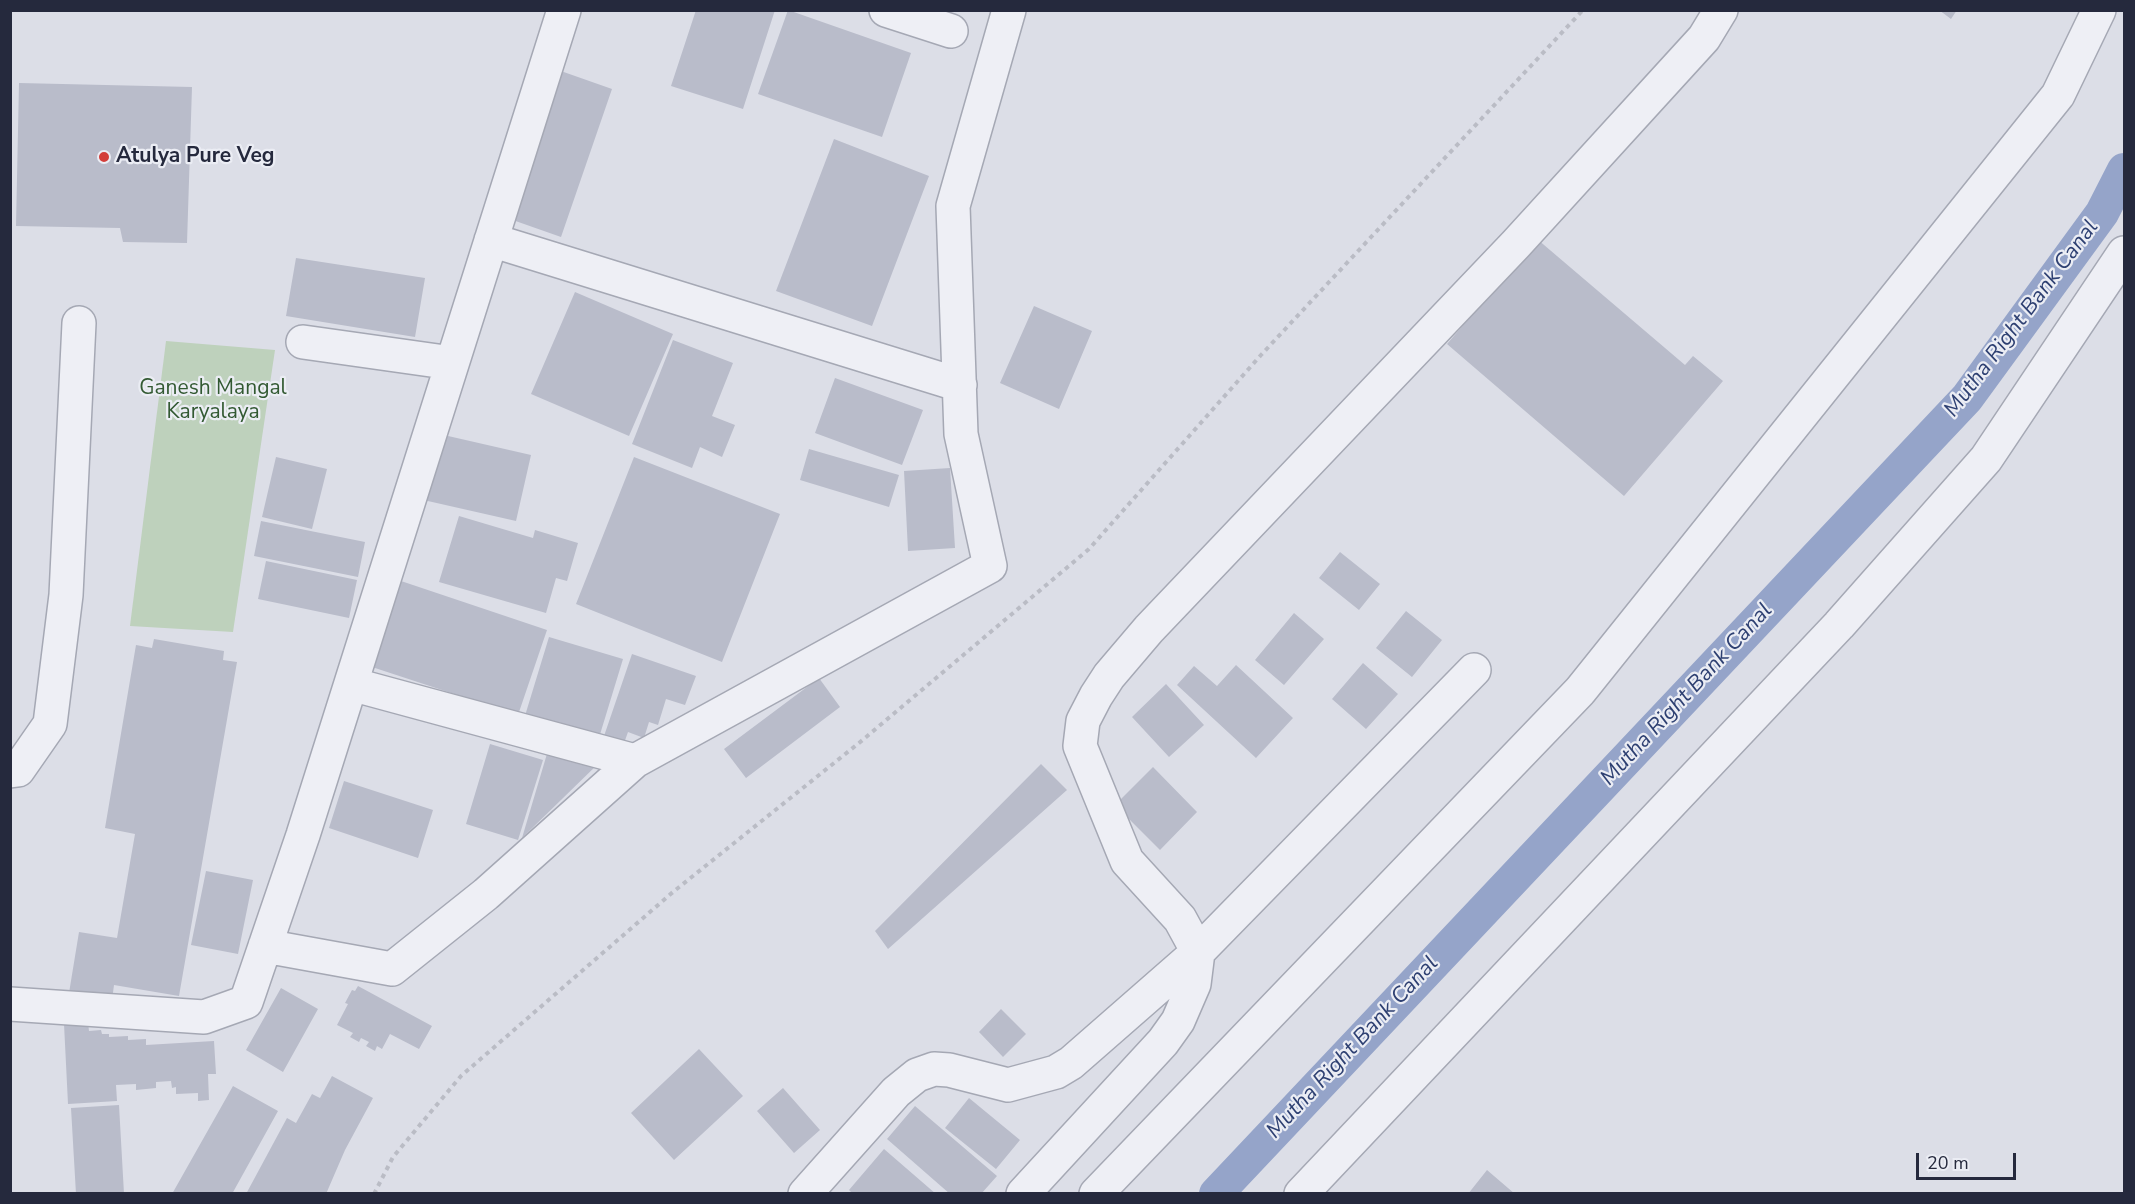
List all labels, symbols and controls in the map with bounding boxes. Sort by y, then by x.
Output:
place label: Atulya Pure Veg [116,144,274,170]
marker: Atulya Pure Veg [97,150,111,164]
water label: Mutha Right Bank Canal [1939,215,2105,423]
park label: Ganesh Mangal Karyalaya [139,376,287,426]
water label: Mutha Right Bank Canal [1596,598,1778,792]
water label: Mutha Right Bank Canal [1262,951,1444,1145]
scale bar [1919,1141,2020,1179]
text: 20 m [1927,1151,1969,1175]

